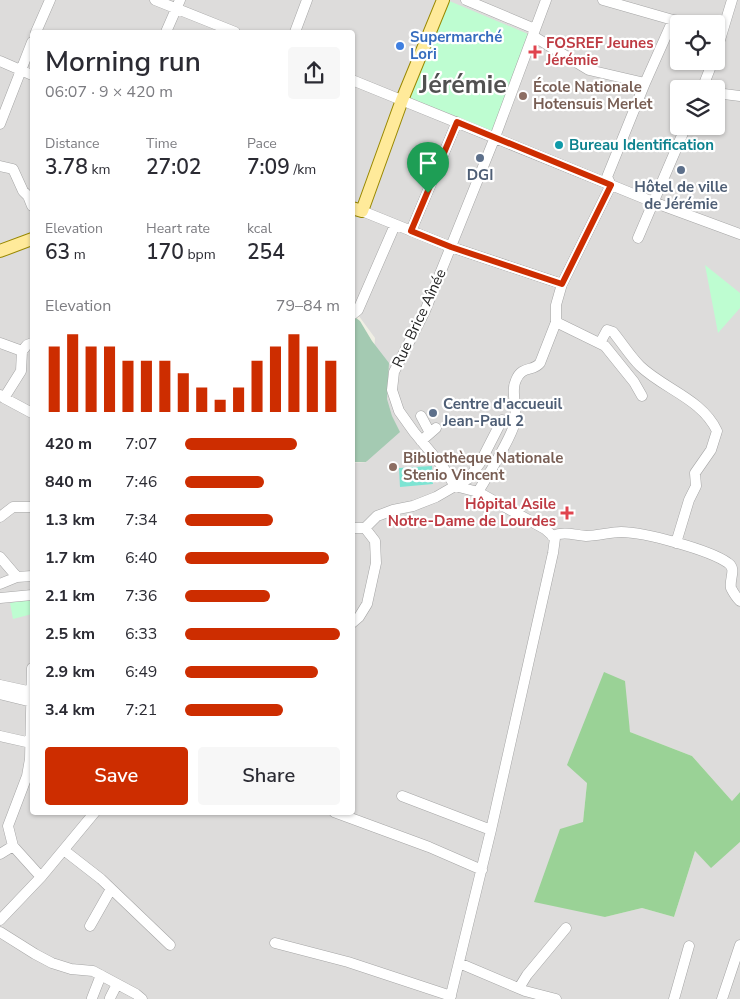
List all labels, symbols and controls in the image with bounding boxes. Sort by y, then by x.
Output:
map controls [670,15,725,135]
button: locate [670,15,725,70]
place label: Supermarché Lori [410,27,502,64]
place label: FOSREF Jeunes Jérémie [545,33,654,70]
marker: Supermarché Lori [394,40,406,52]
text: Morning run [45,43,201,81]
marker: FOSREF Jeunes Jérémie [528,45,542,59]
button: share [288,47,340,99]
district label: Jérémie [418,68,507,102]
place label: École Nationale Hotensuis Merlet [533,77,653,114]
button: layers [670,80,725,135]
text: 06:07 · 9 × 420 m [45,81,173,103]
marker: École Nationale Hotensuis Merlet [517,90,529,102]
text: Distance [45,134,99,153]
text: Time [146,134,177,153]
text: Pace [247,134,277,153]
place label: Bureau Identification [569,135,714,155]
marker: Bureau Identification [553,139,565,151]
pin [407,142,449,193]
icon: arrive [414,149,442,177]
marker: DGI [474,152,486,164]
text: 3.78 [45,153,88,181]
text: 27:02 [146,153,201,181]
text: 7:09 [247,153,290,181]
text: km [88,160,110,179]
text: /km [290,160,316,179]
marker: Hôtel de ville de Jérémie [675,164,687,176]
place label: DGI [467,165,493,185]
place label: Hôtel de ville de Jérémie [634,177,728,214]
text: Elevation [45,219,103,238]
text: Heart rate [146,219,210,238]
text: kcal [247,219,272,238]
text: 63 [45,238,70,266]
text: 170 [146,238,184,266]
text: 254 [247,238,285,266]
text: m [70,245,86,264]
text: bpm [184,245,216,264]
street label: Rue Brice Aînée [387,265,451,371]
text: Elevation [45,295,111,317]
text: 79–84 m [276,295,340,317]
place label: Centre d'accueuil Jean-Paul 2 [442,394,562,431]
marker: Centre d'accueuil Jean-Paul 2 [427,407,439,419]
text: 420 m [45,433,92,455]
text: 7:07 [125,433,157,455]
place label: Bibliothèque Nationale Stenio Vincent [403,448,563,485]
marker: Bibliothèque Nationale Stenio Vincent [387,461,399,473]
text: 840 m [45,471,92,493]
text: 7:46 [125,471,157,493]
place label: Hôpital Asile Notre-Dame de Lourdes [388,494,556,531]
marker: Hôpital Asile Notre-Dame de Lourdes [560,506,574,520]
text: 1.3 km [45,509,95,531]
text: 7:34 [125,509,157,531]
text: 1.7 km [45,547,95,569]
text: 6:40 [125,547,157,569]
text: 2.1 km [45,585,95,607]
text: 7:36 [125,585,157,607]
text: 2.5 km [45,623,95,645]
text: 6:33 [125,623,157,645]
text: 2.9 km [45,661,95,683]
text: 6:49 [125,661,157,683]
text: 3.4 km [45,699,95,721]
text: 7:21 [125,699,157,721]
button: Save [45,747,188,805]
button: Share [198,747,340,805]

